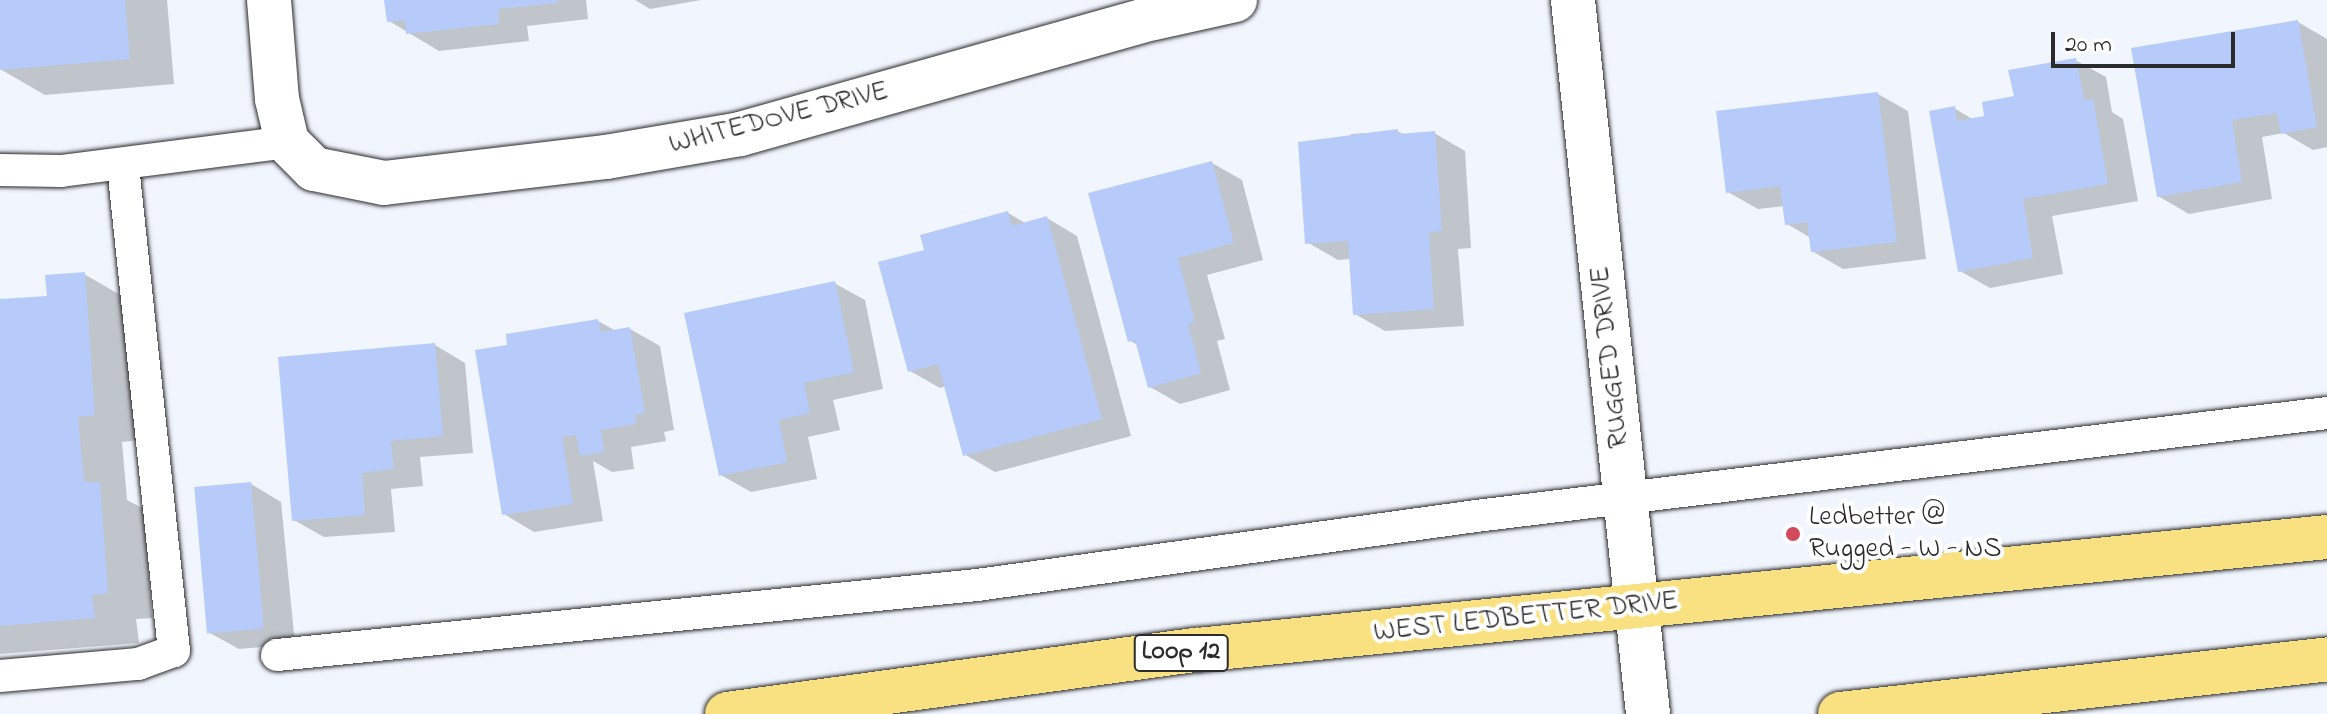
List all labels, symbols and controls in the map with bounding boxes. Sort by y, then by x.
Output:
scale bar [2055,16,2239,66]
text: 20 m [2065,28,2112,63]
street label: WHITEDOVE DRIVE [666,76,892,162]
street label: RUGGED DRIVE [1585,264,1637,450]
place label: Ledbetter @ Rugged - W - NS [1809,501,2001,567]
marker: Ledbetter @ Rugged - W - NS [1784,525,1802,543]
street label: WEST LEDBETTER DRIVE [1372,585,1680,651]
road number: Loop 12 [1133,631,1229,675]

